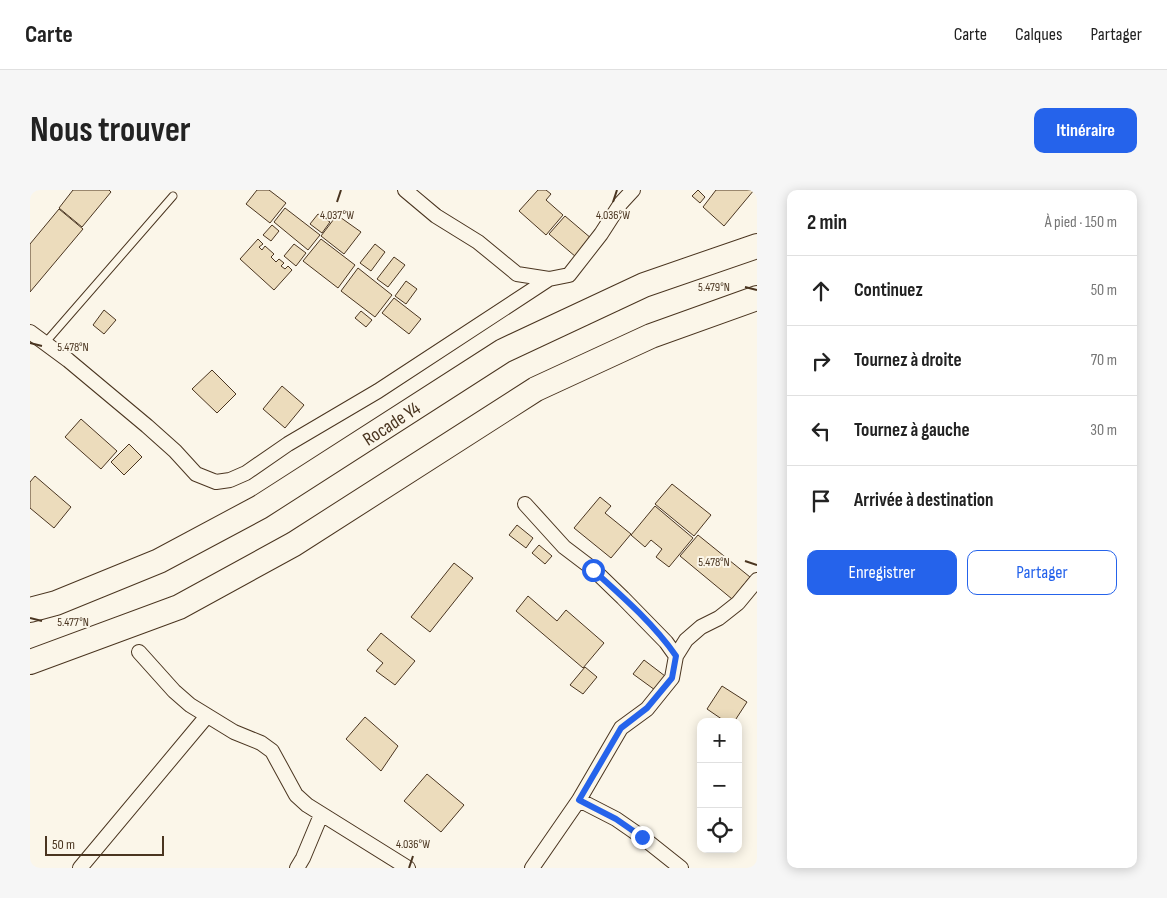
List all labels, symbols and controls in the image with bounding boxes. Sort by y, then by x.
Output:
text: Carte [25,20,73,49]
text: Carte [954,24,987,45]
text: Calques [1015,24,1062,45]
text: Partager [1090,24,1142,45]
button: Itinéraire [1034,108,1137,153]
text: Nous trouver [30,109,191,152]
text: 4.037°W [320,208,354,223]
text: 4.036°W [596,208,630,223]
text: 2 min [807,210,847,235]
text: À pied · 150 m [1045,213,1117,232]
icon: ahead [807,277,835,305]
text: Continuez [854,279,923,302]
text: 5.479°N [698,280,730,295]
text: 50 m [1091,281,1117,300]
text: 5.478°N [57,340,89,355]
icon: right [807,347,835,375]
text: Tournez à droite [854,349,962,372]
text: 70 m [1091,351,1117,370]
street label: Rocade Y4 [359,397,425,451]
icon: left [807,417,835,445]
text: Tournez à gauche [854,419,970,442]
text: 30 m [1090,421,1117,440]
icon: arrive [807,487,835,515]
text: Arrivée à destination [854,489,994,512]
button: Enregistrer [807,550,957,595]
button: Partager [967,550,1117,595]
text: 5.478°N [698,555,730,570]
route start [582,559,605,582]
text: 5.477°N [57,615,89,630]
map controls [697,718,742,853]
button: + [697,718,742,763]
button: − [697,763,742,808]
button: locate [697,808,742,853]
route end [631,826,654,849]
scale bar [45,833,164,856]
text: 50 m [52,836,75,853]
text: 4.036°W [396,837,430,852]

